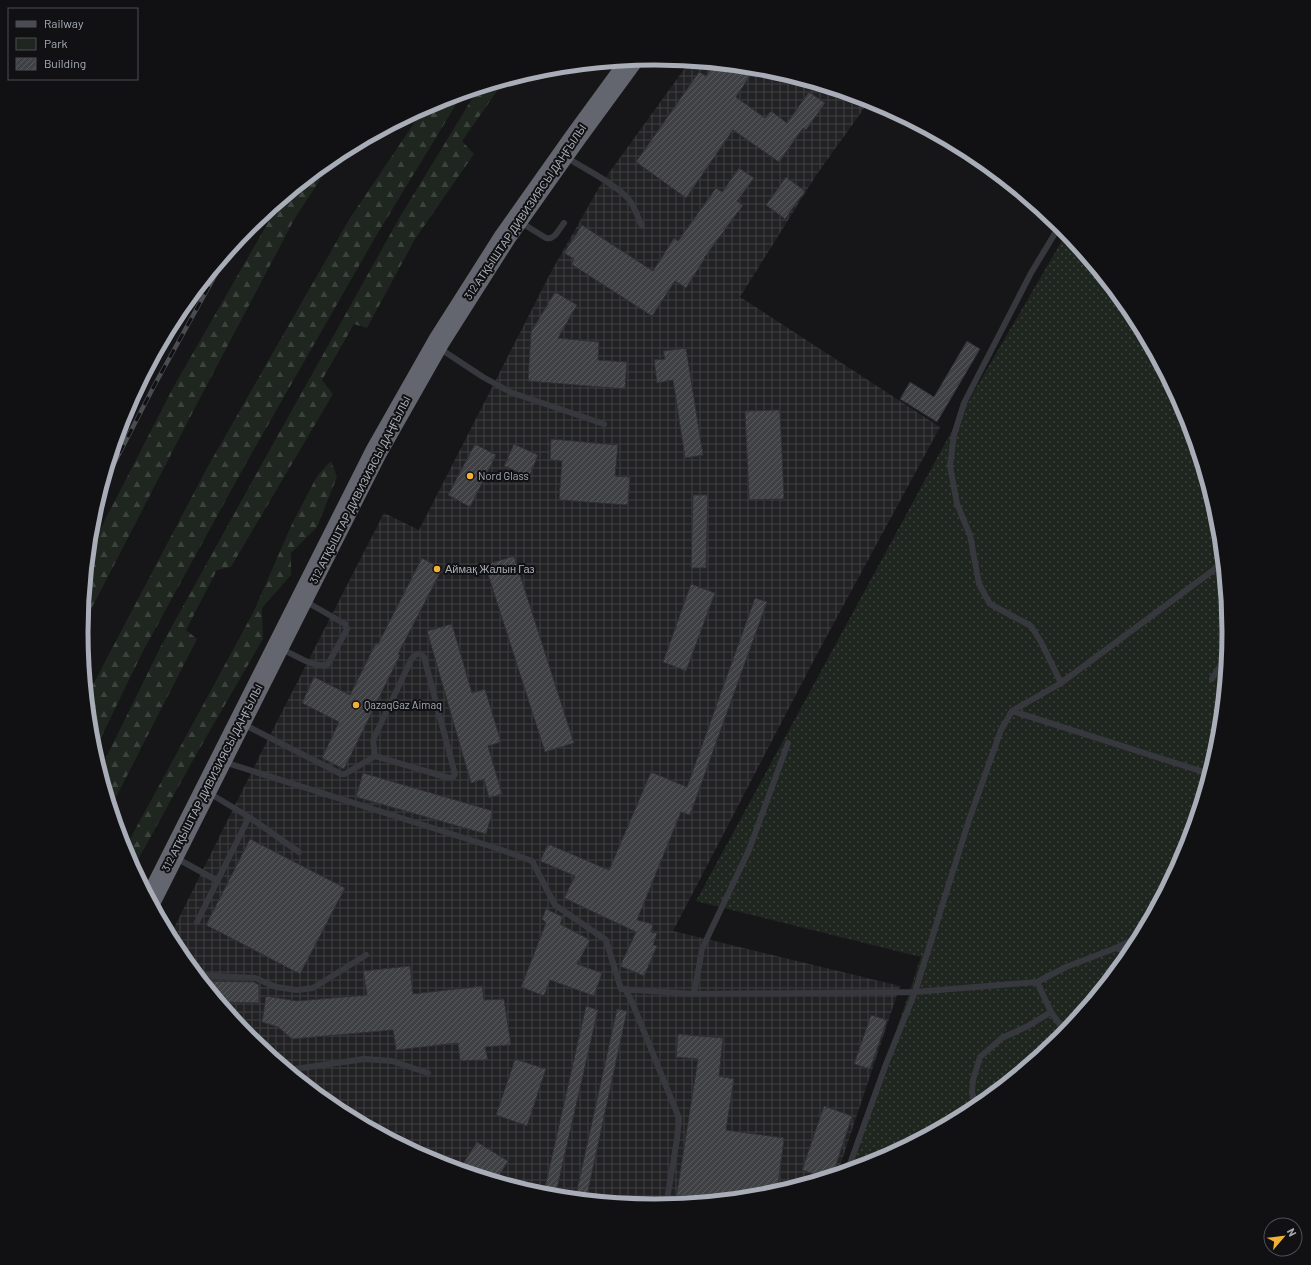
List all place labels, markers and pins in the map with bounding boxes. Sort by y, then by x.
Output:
place label: Nord Glass [478,469,529,482]
marker: Nord Glass [465,471,475,481]
place label: Аймақ Жалын Газ [445,562,535,575]
marker: Аймақ Жалын Газ [432,564,442,574]
place label: QazaqGaz Aimaq [364,698,442,711]
marker: QazaqGaz Aimaq [351,700,361,710]

